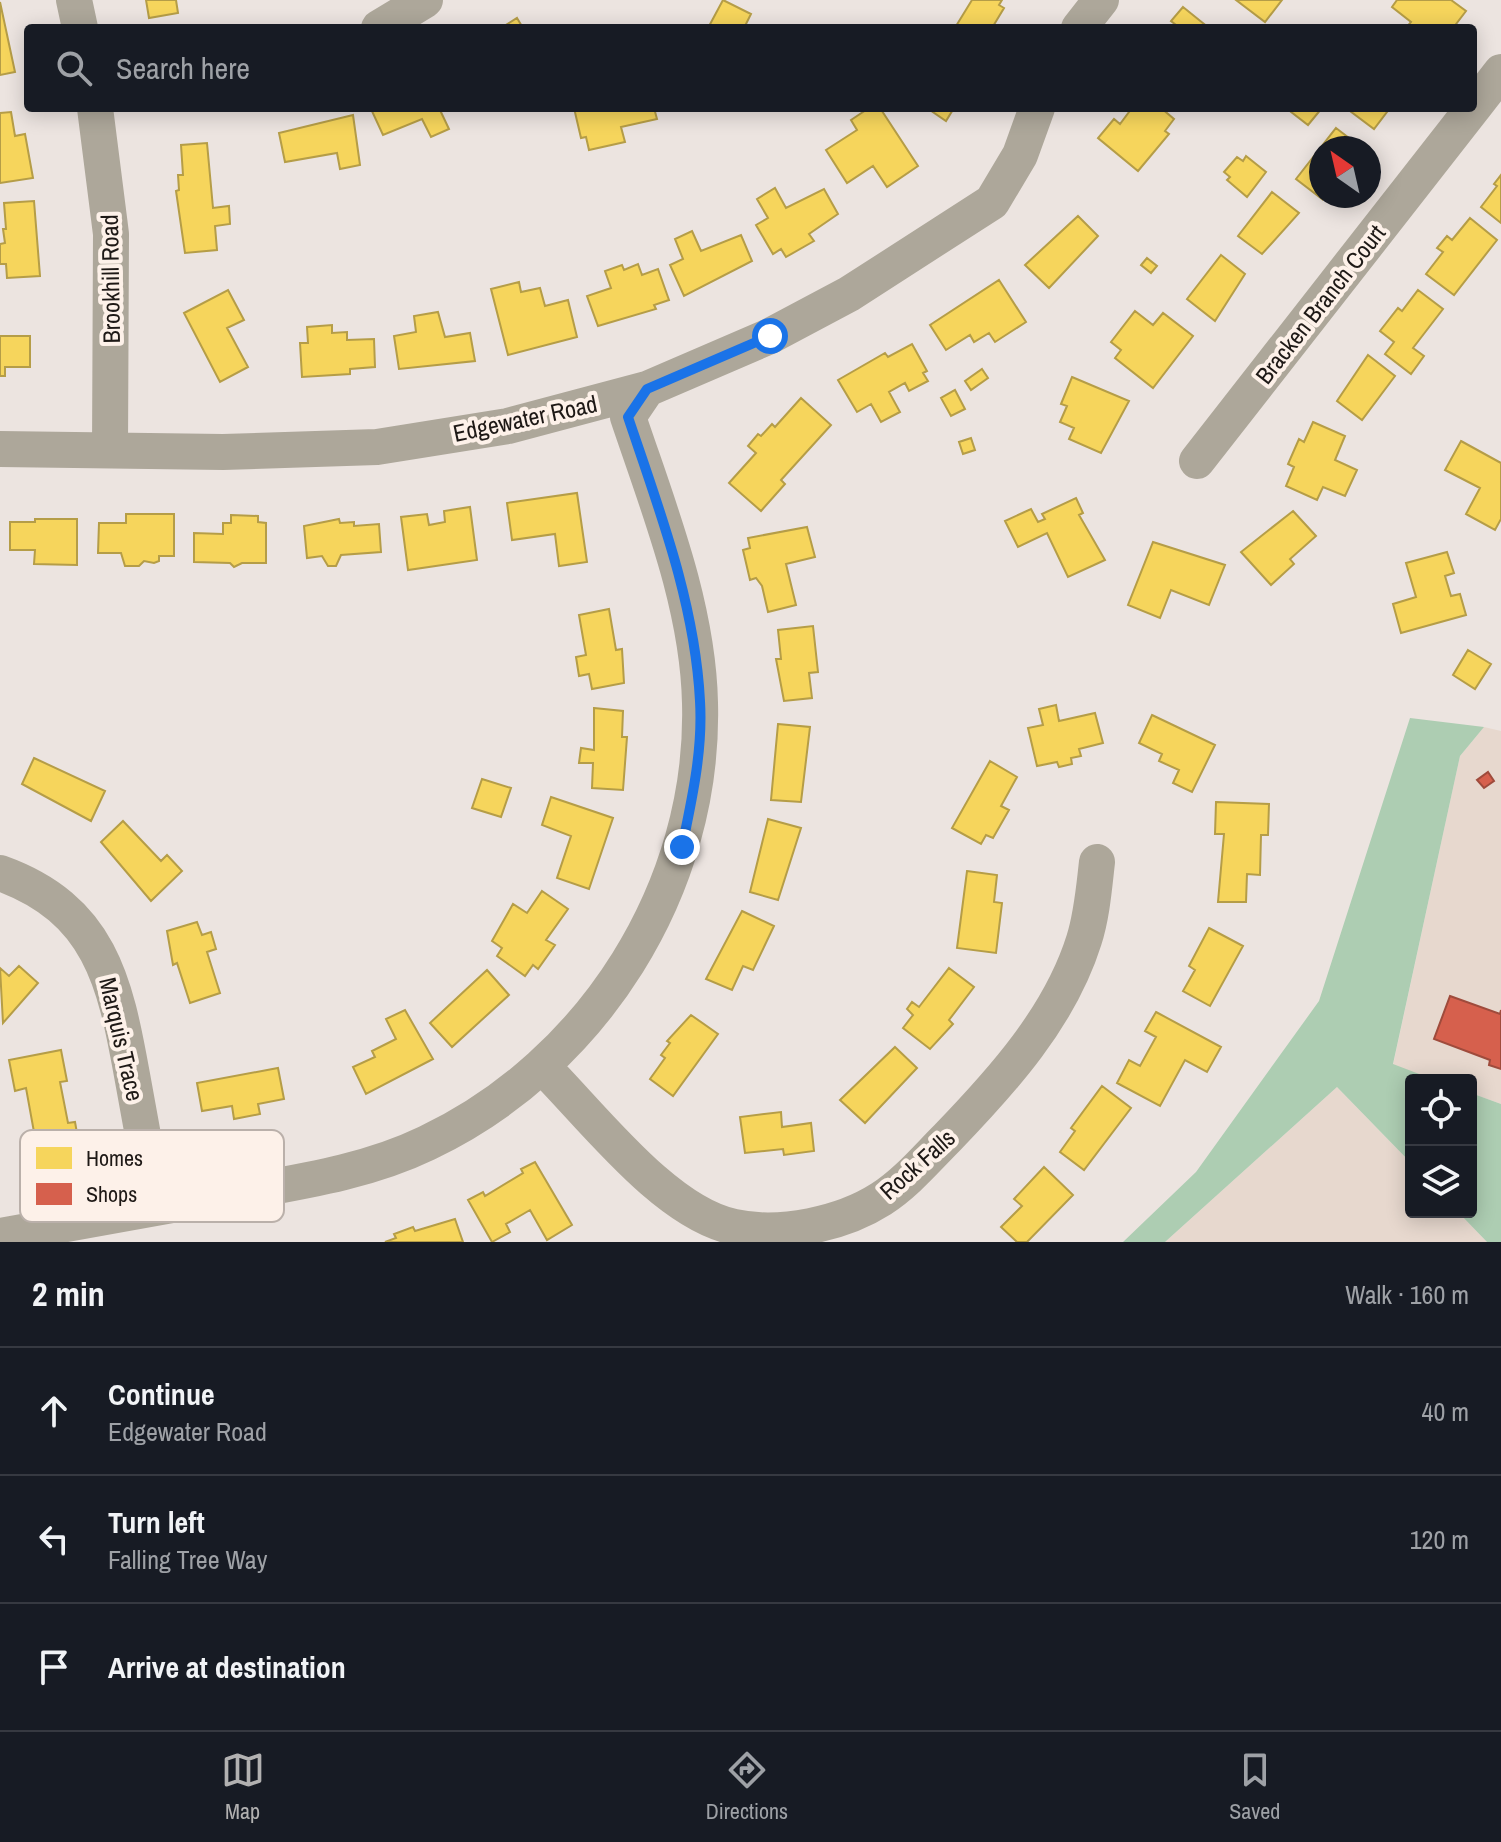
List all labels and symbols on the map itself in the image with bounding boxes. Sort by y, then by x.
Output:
north arrow [1309,136,1381,208]
street label: Brookhill Road [93,214,127,344]
street label: Bracken Branch Court [1248,217,1393,390]
route start [752,318,788,354]
street label: Edgewater Road [450,387,600,449]
route end [664,829,700,865]
street label: Marquis Trace [92,974,152,1104]
street label: Rock Falls [873,1122,961,1206]
legend [20,1130,284,1222]
text: Homes [86,1143,143,1173]
text: Shops [86,1179,137,1209]

